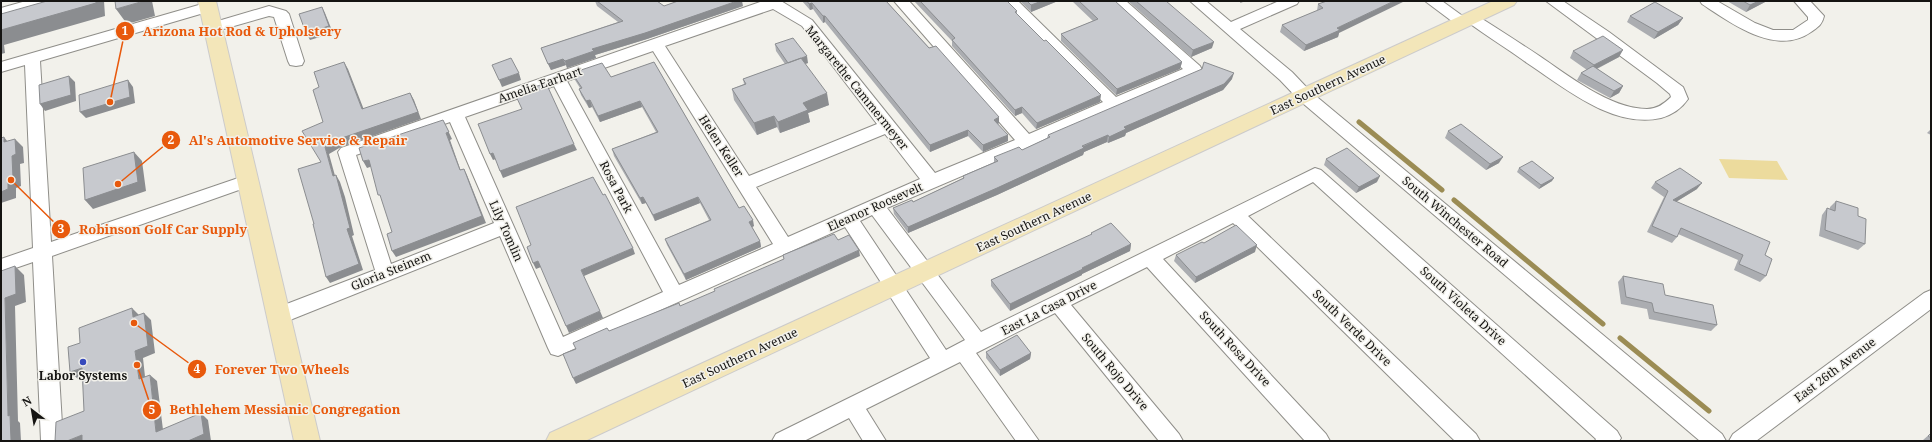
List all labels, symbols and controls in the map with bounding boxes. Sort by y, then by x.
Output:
callout: Arizona Hot Rod & Upholstery [115,18,349,43]
text: 1 [122,22,129,39]
text: Arizona Hot Rod & Upholstery [143,22,342,40]
street label: Margarethe Cammermeyer [802,22,913,154]
street label: East Southern Avenue [1267,50,1388,119]
street label: Amelia Earhart [496,62,584,107]
street label: Helen Keller [695,111,748,180]
callout: Al's Automotive Service & Repair [161,127,415,152]
text: 2 [168,131,175,148]
text: Al's Automotive Service & Repair [189,131,407,149]
street label: Rosa Park [596,158,638,217]
street label: South Winchester Road [1399,172,1513,272]
street label: Eleanor Roosevelt [824,178,925,235]
street label: East Southern Avenue [973,187,1094,256]
street label: Lily Tomlin [485,198,528,264]
callout: Robinson Golf Car Supply [51,216,255,241]
text: 3 [58,220,65,237]
text: Robinson Golf Car Supply [79,220,248,238]
street label: Gloria Steinem [348,247,433,294]
street label: South Violeta Drive [1417,262,1510,349]
street label: East La Casa Drive [998,276,1100,339]
street label: South Verde Drive [1309,285,1396,370]
street label: South Rosa Drive [1196,307,1275,390]
street label: East Southern Avenue [679,323,800,392]
street label: South Rojo Drive [1078,329,1153,414]
street label: East 26th Avenue [1790,333,1879,406]
marker: Labor Systems [78,357,88,367]
callout: Forever Two Wheels [187,357,357,382]
text: 4 [194,360,201,377]
text: Forever Two Wheels [215,360,349,378]
place label: Labor Systems [39,367,127,384]
north arrow [12,390,52,430]
text: N [19,392,34,410]
callout: Bethlehem Messianic Congregation [142,397,409,422]
text: Bethlehem Messianic Congregation [169,400,401,418]
text: 5 [149,401,156,418]

